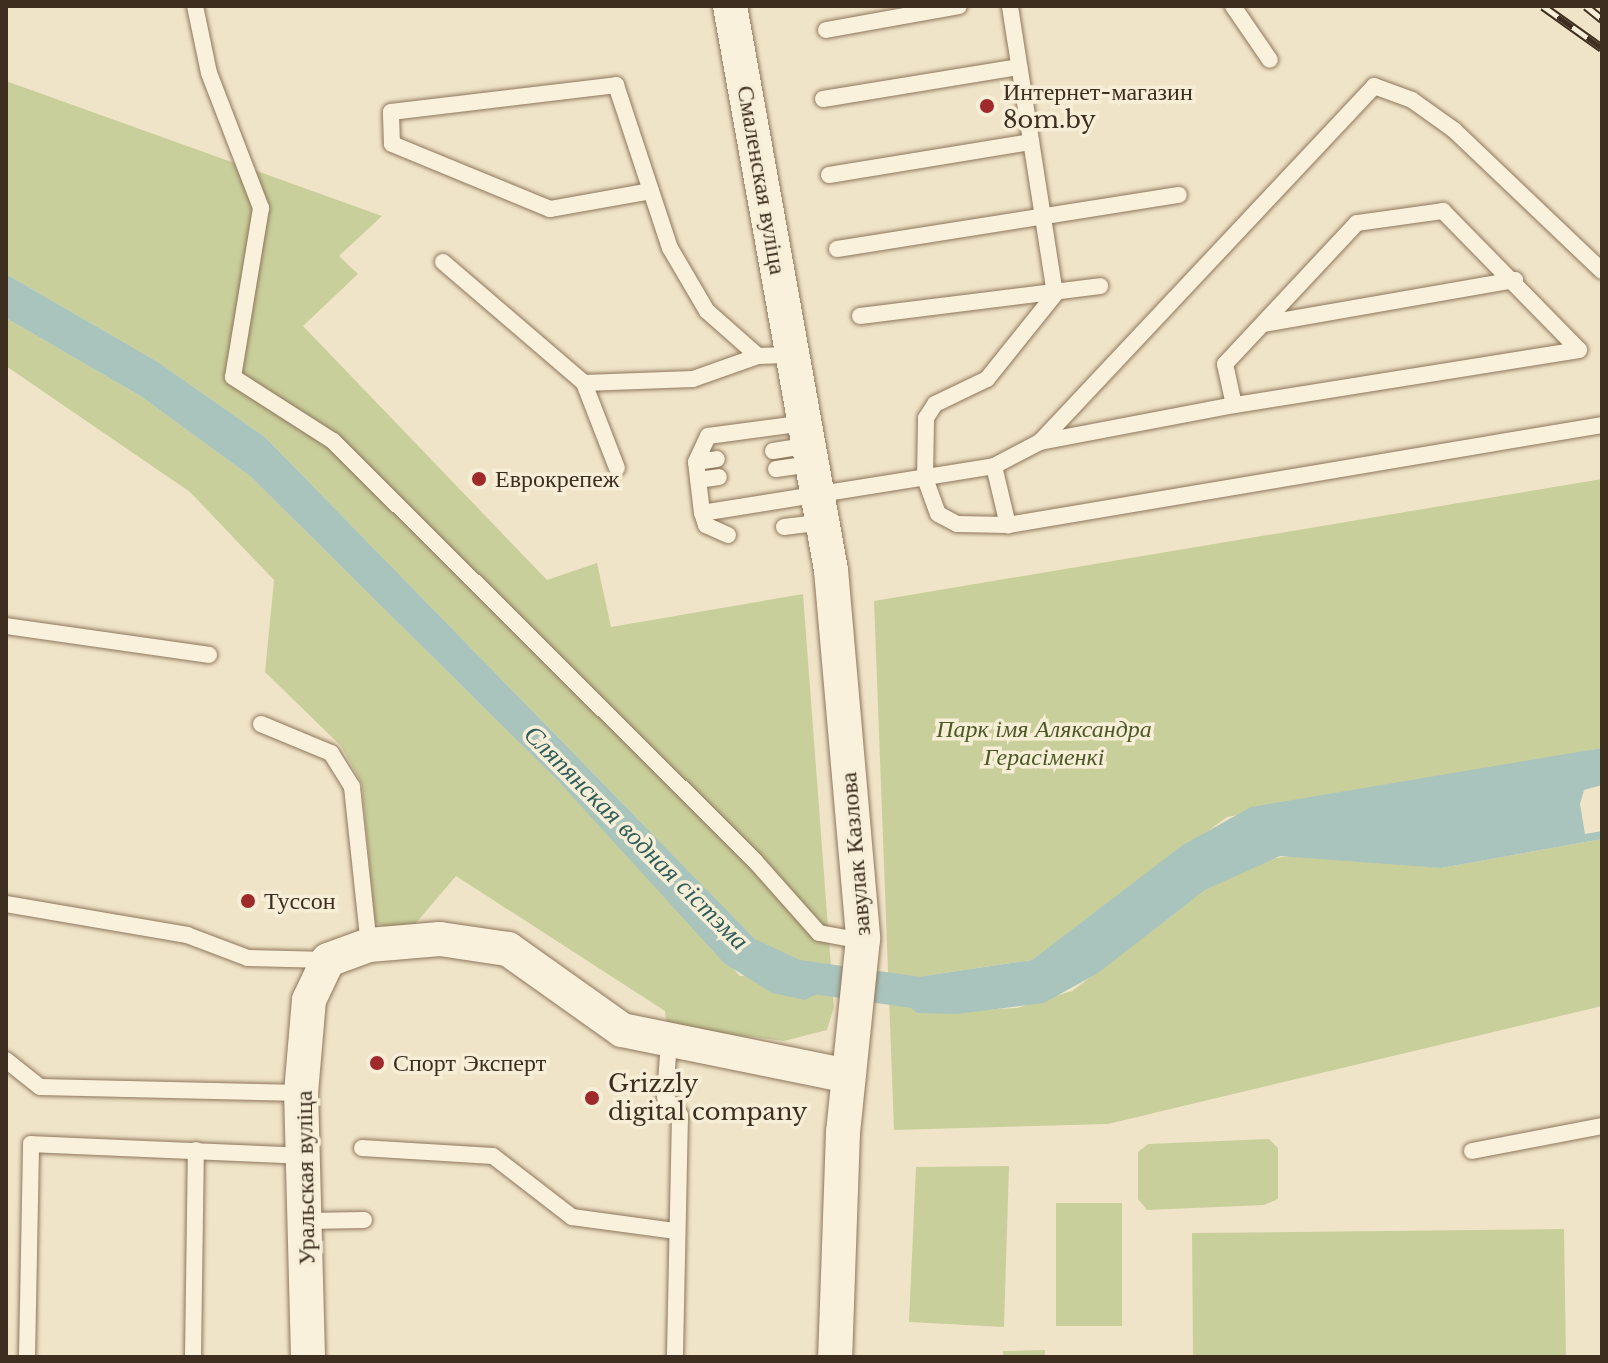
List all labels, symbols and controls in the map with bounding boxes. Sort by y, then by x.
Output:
place label: Интернет-магазин 8om.by [1003,78,1193,134]
street label: Смаленская вуліца [731,83,793,277]
marker: Интернет-магазин 8om.by [978,97,996,115]
place label: Еврокрепеж [495,465,619,493]
marker: Еврокрепеж [470,470,488,488]
park label: Парк імя Аляксандра Герасіменкі [936,715,1152,771]
water label: Сляпянская водная сістэма [517,719,755,957]
street label: завулак Казлова [833,771,877,937]
place label: Туссон [264,887,336,915]
marker: Туссон [239,892,257,910]
place label: Спорт Эксперт [393,1049,546,1077]
marker: Спорт Эксперт [368,1054,386,1072]
place label: Grizzly digital company [608,1070,807,1126]
marker: Grizzly digital company [583,1089,601,1107]
street label: Уральская вуліца [289,1090,321,1266]

